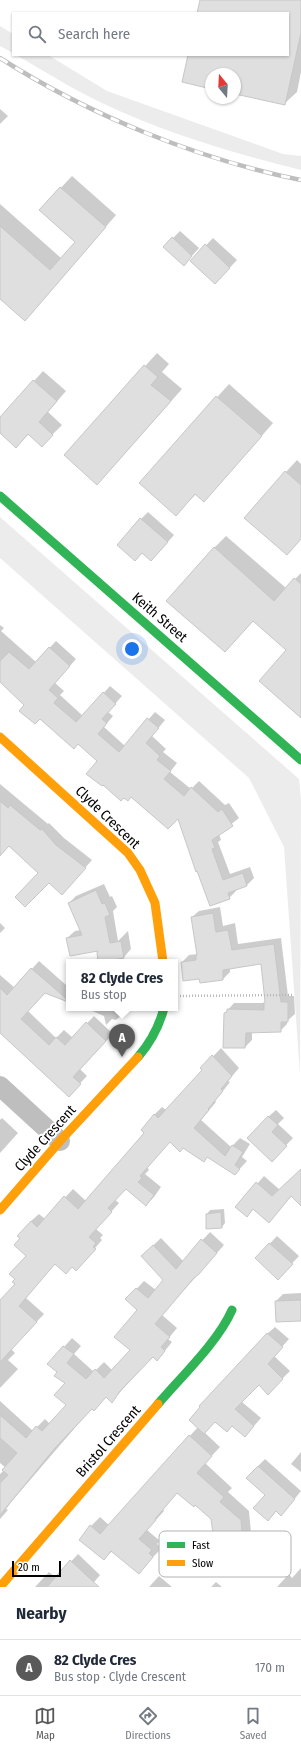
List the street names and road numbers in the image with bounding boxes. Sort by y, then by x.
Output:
street label: Keith Street [129,589,191,646]
street label: Clyde Crescent [72,782,144,853]
street label: Clyde Crescent [11,1101,80,1175]
street label: Bristol Crescent [73,1402,144,1481]

